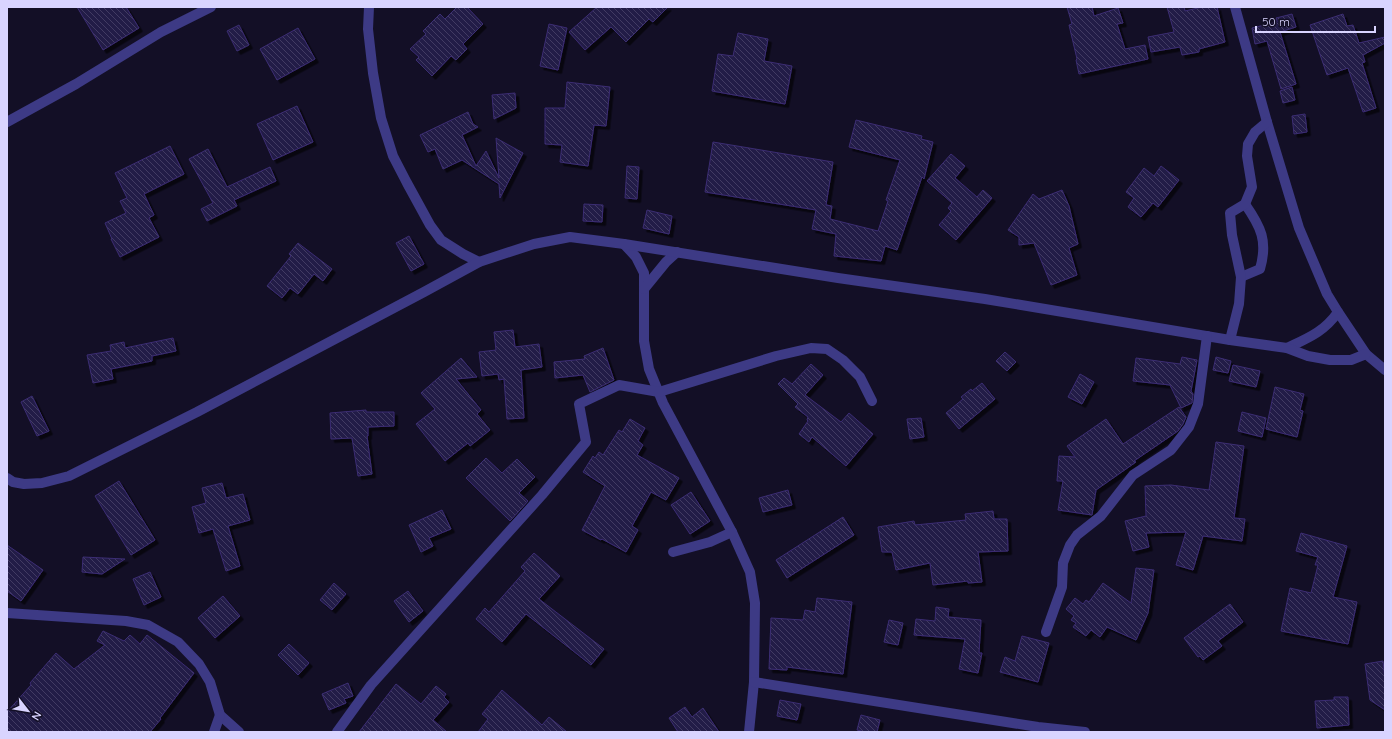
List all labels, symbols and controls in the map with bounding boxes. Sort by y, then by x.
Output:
scale bar [1256,8,1375,34]
text: 50 m [1262,14,1290,29]
north arrow [8,691,48,731]
text: N [28,709,45,723]

